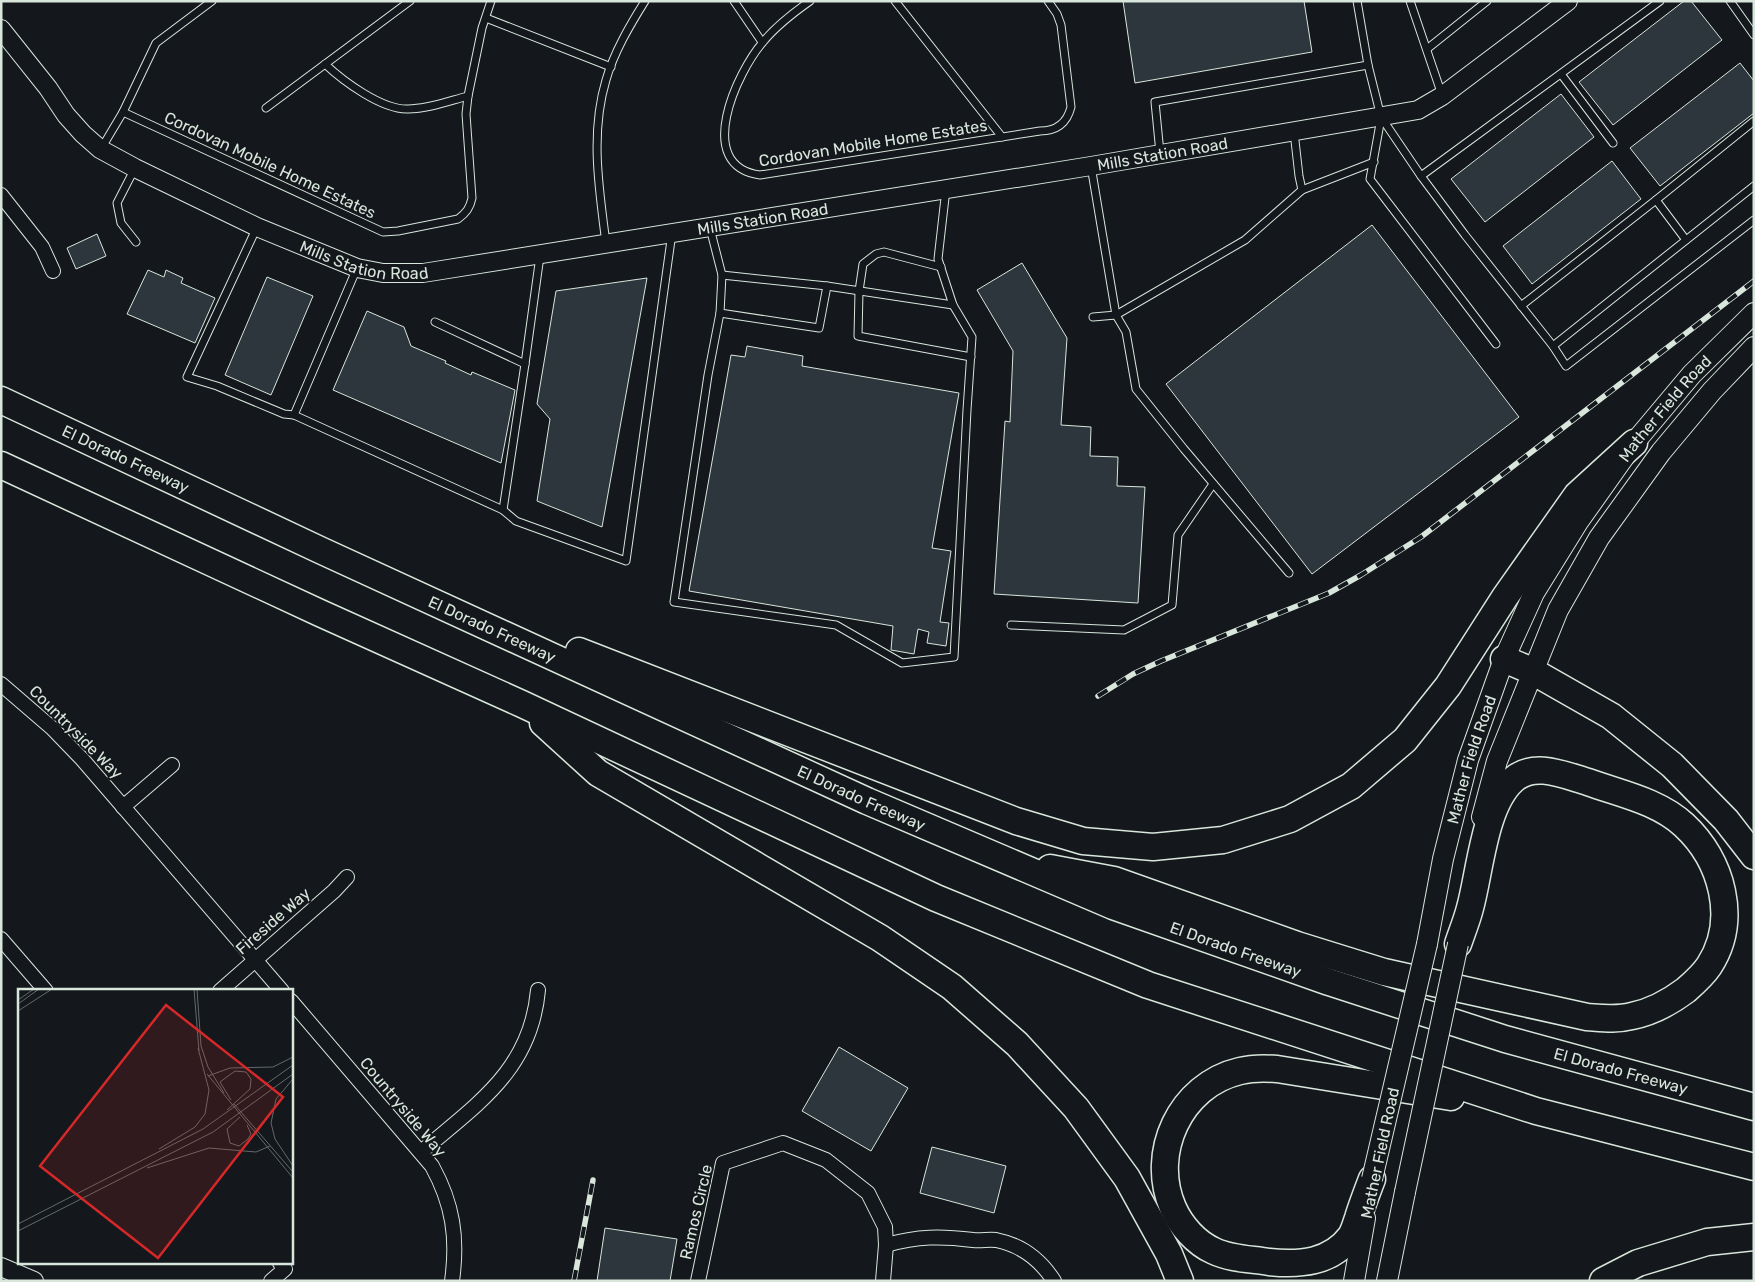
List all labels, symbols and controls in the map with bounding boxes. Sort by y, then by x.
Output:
street label: Cordovan Mobile Home Estates [161,108,379,222]
street label: Cordovan Mobile Home Estates [757,116,989,170]
street label: Mills Station Road [1096,133,1229,174]
street label: Mills Station Road [696,199,830,238]
street label: Mills Station Road [297,236,430,283]
street label: Mather Field Road [1614,351,1715,465]
street label: El Dorado Freeway [59,421,193,497]
street label: El Dorado Freeway [426,592,559,667]
street label: Countryside Way [25,681,127,783]
street label: Mather Field Road [1443,693,1500,826]
street label: El Dorado Freeway [795,761,929,834]
street label: Fireside Way [232,883,314,958]
street label: El Dorado Freeway [1168,917,1304,981]
inset map [18,989,292,1264]
street label: El Dorado Freeway [1552,1043,1690,1098]
street label: Countryside Way [356,1053,450,1161]
street label: Mather Field Road [1357,1086,1403,1220]
street label: Ramos Circle [676,1163,716,1261]

